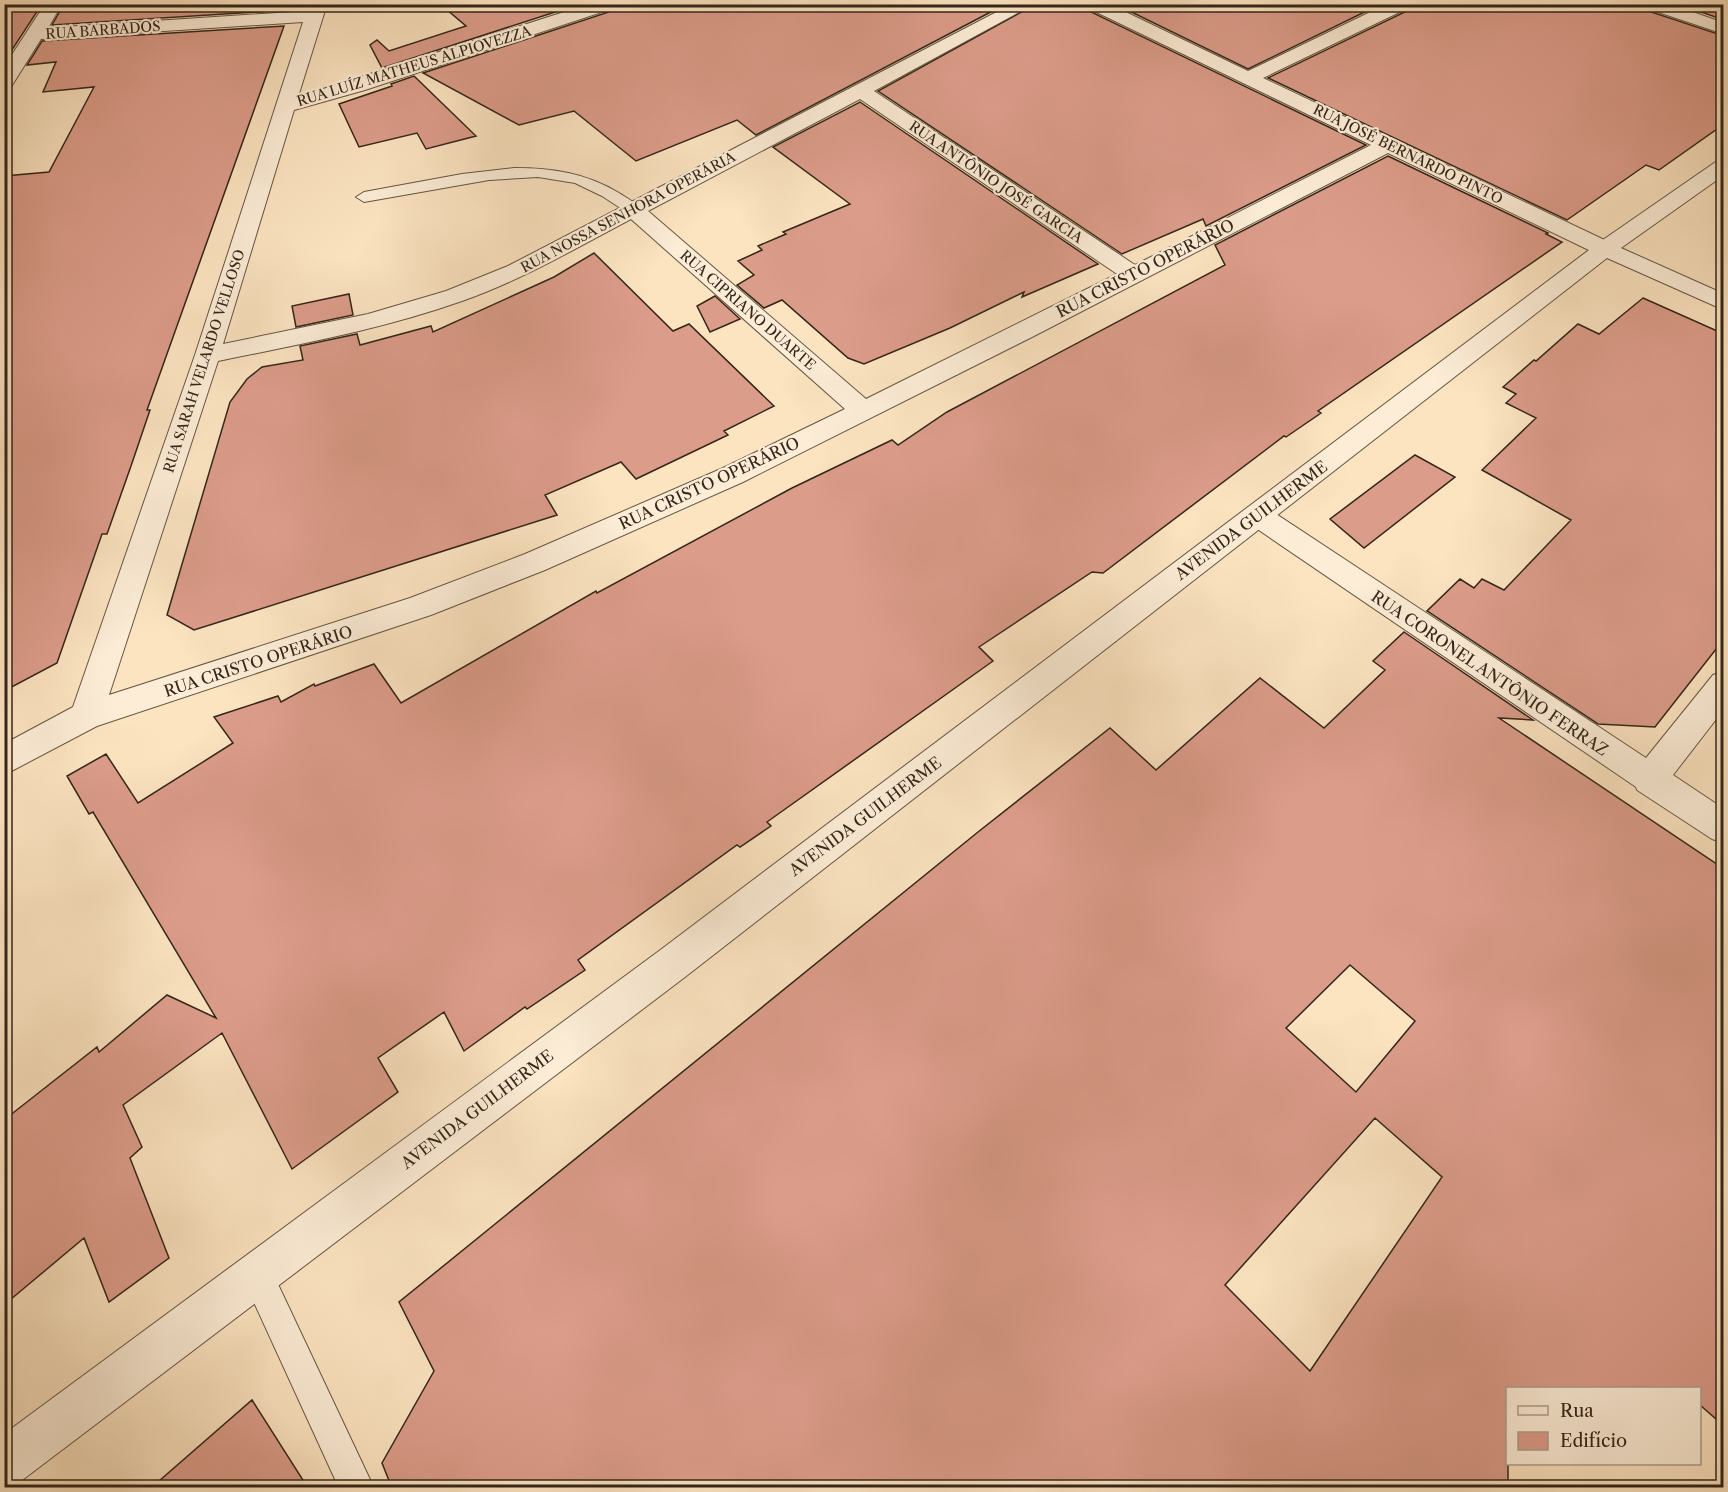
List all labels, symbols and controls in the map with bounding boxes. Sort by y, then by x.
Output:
street label: RUA BARBADOS [45,17,161,43]
street label: RUA LUÍZ MATHEUS ALPIOVEZZA [294,21,534,110]
street label: RUA JOSÉ BERNARDO PINTO [1310,100,1506,208]
street label: RUA ANTÔNIO JOSÉ GARCIA [906,116,1087,247]
street label: RUA NOSSA SENHORA OPERÁRIA [518,147,739,276]
street label: RUA CRISTO OPERÁRIO [1053,214,1237,322]
street label: RUA CIPRIANO DUARTE [676,246,820,374]
street label: RUA SARAH VELARDO VELLOSO [159,247,249,475]
street label: RUA CRISTO OPERÁRIO [615,432,803,534]
street label: AVENIDA GUILHERME [1170,456,1331,584]
street label: RUA CORONEL ANTÔNIO FERRAZ [1368,586,1612,760]
street label: RUA CRISTO OPERÁRIO [161,621,355,701]
street label: AVENIDA GUILHERME [784,752,945,880]
street label: AVENIDA GUILHERME [396,1045,557,1173]
legend [1506,1387,1701,1465]
text: Rua [1560,1400,1594,1422]
text: Edifício [1560,1430,1627,1452]

